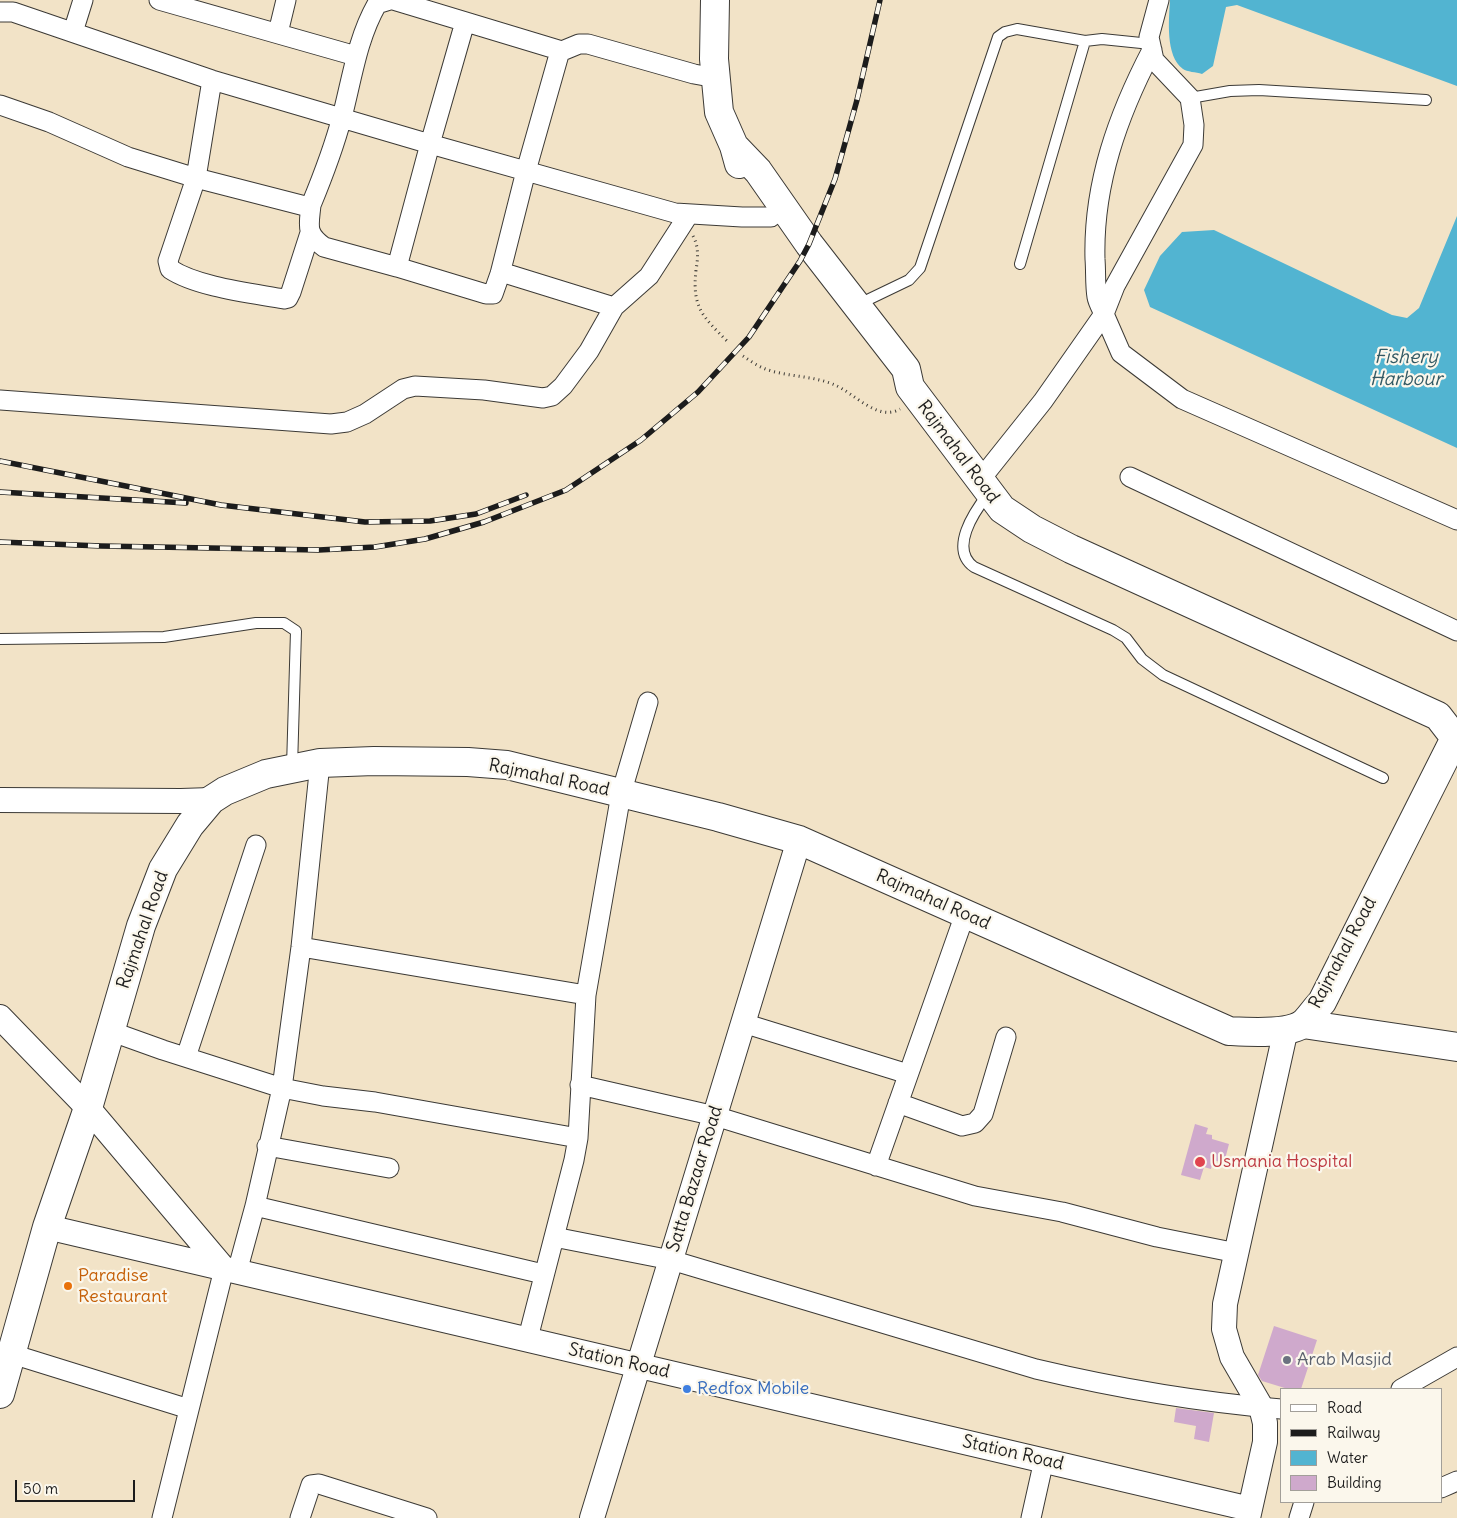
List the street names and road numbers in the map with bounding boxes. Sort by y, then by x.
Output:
street label: Rajmahal Road [912,396,1004,508]
street label: Rajmahal Road [487,755,611,801]
street label: Rajmahal Road [872,865,994,935]
street label: Rajmahal Road [113,868,173,992]
street label: Rajmahal Road [1305,894,1381,1012]
street label: Satta Bazaar Road [662,1103,728,1255]
street label: Station Road [566,1339,672,1383]
street label: Station Road [960,1431,1066,1475]

